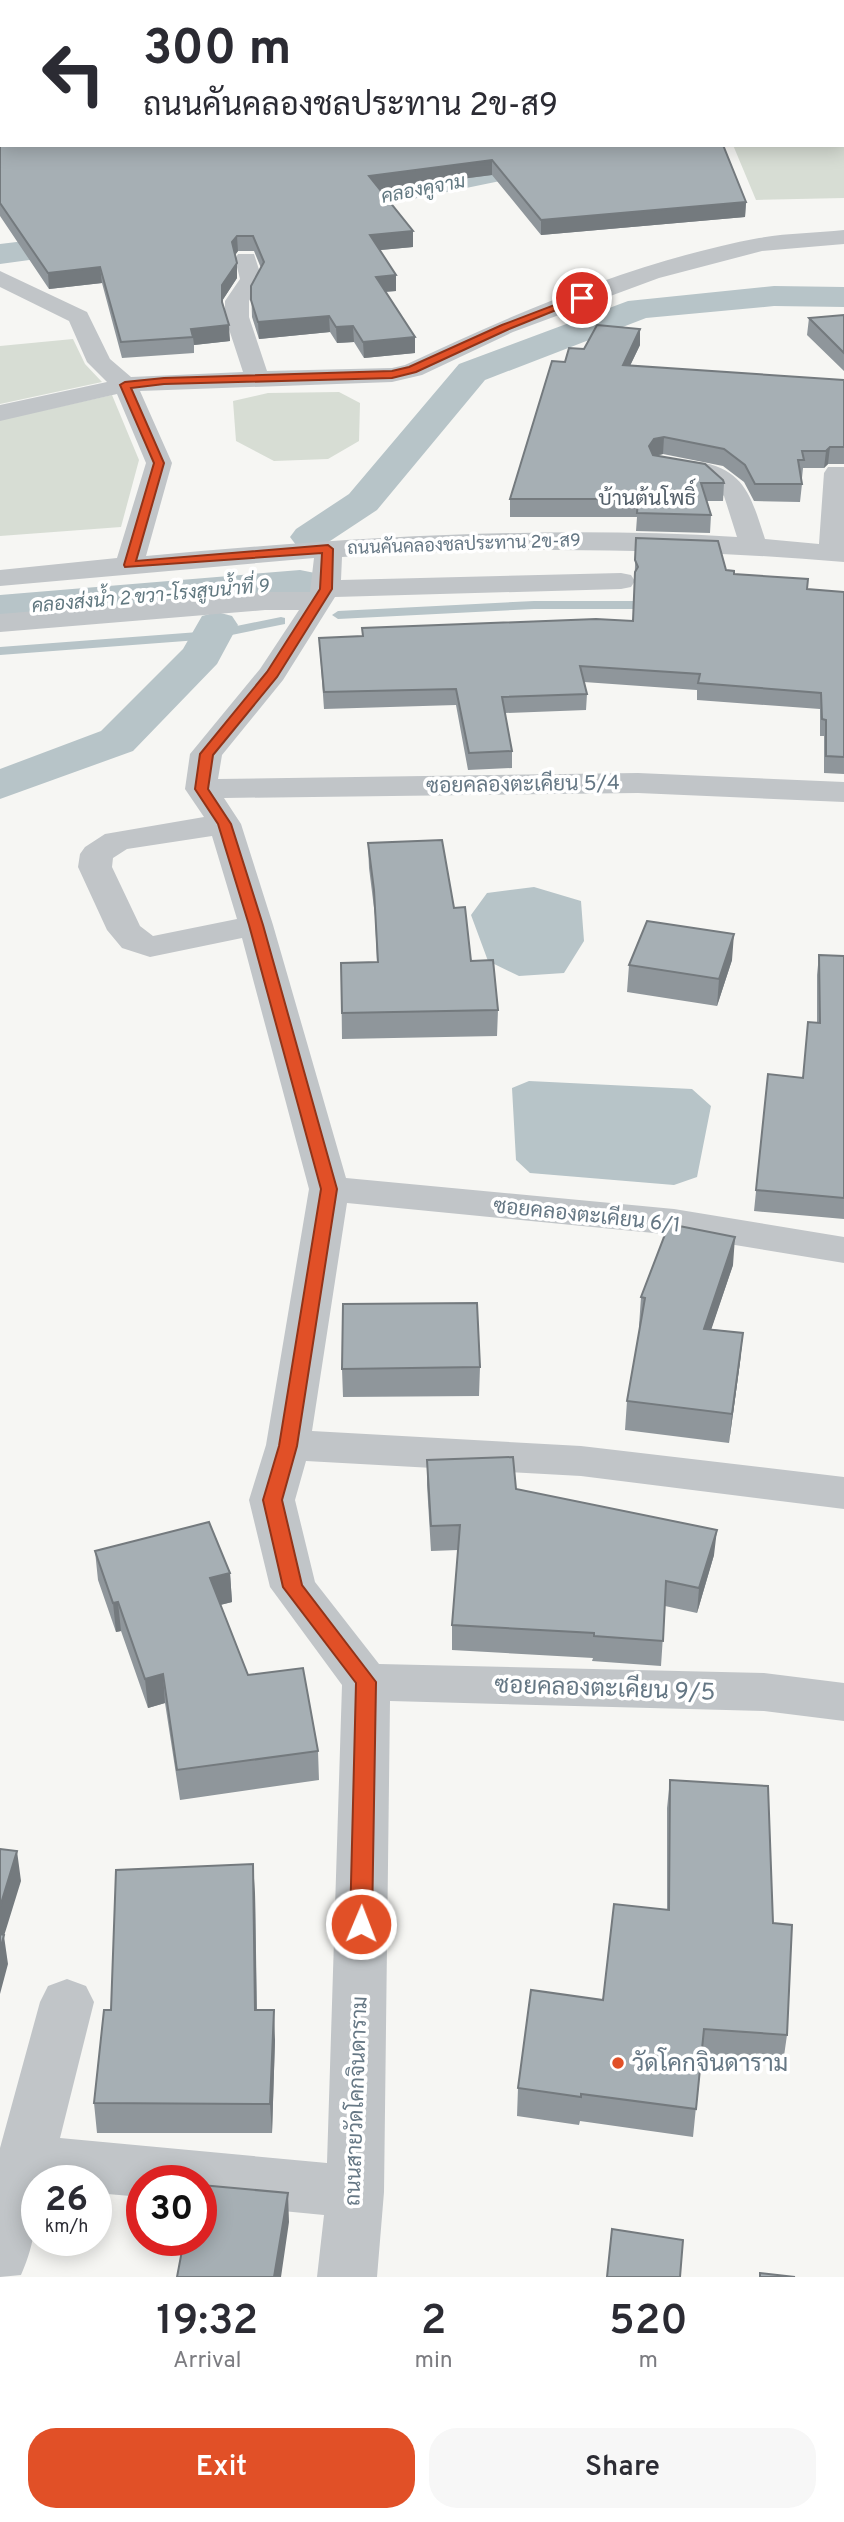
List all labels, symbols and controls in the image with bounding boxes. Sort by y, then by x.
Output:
text: 300 m [143,20,291,82]
icon: left [28,28,119,119]
text: ถนนคันคลองชลประทาน 2ข-ส9 [143,87,558,127]
water label: คลองคูจาม [379,170,468,210]
pin [552,268,612,328]
icon: arrive [563,279,601,317]
district label: บ้านต้นโพธิ์ [598,478,696,513]
street label: ถนนคันคลองชลประทาน 2ข-ส9 [347,529,581,561]
water label: คลองส่งน้ำ 2 ขวา-โรงสูบน้ำที่ 9 [30,568,271,619]
street label: ซอยคลองตะเคียน 5/4 [426,769,620,801]
street label: ซอยคลองตะเคียน 6/1 [492,1192,682,1240]
street label: ซอยคลองตะเคียน 9/5 [494,1669,716,1709]
position arrow [324,1887,398,1961]
street label: ถนนสายวัดโคกจินดาราม [339,1996,375,2207]
place label: วัดโคกจินดาราม [632,2047,788,2080]
marker: วัดโคกจินดาราม [610,2055,626,2071]
speed limit sign: 30 [126,2165,217,2256]
text: 26 [45,2179,88,2223]
text: km/h [45,2216,88,2239]
text: 19:32 [156,2296,258,2349]
text: 2 [421,2296,446,2349]
text: 520 [609,2296,688,2349]
text: Arrival [173,2347,242,2376]
text: min [414,2347,453,2376]
text: m [639,2347,658,2376]
button: Exit [28,2428,415,2508]
button: Share [429,2428,816,2508]

